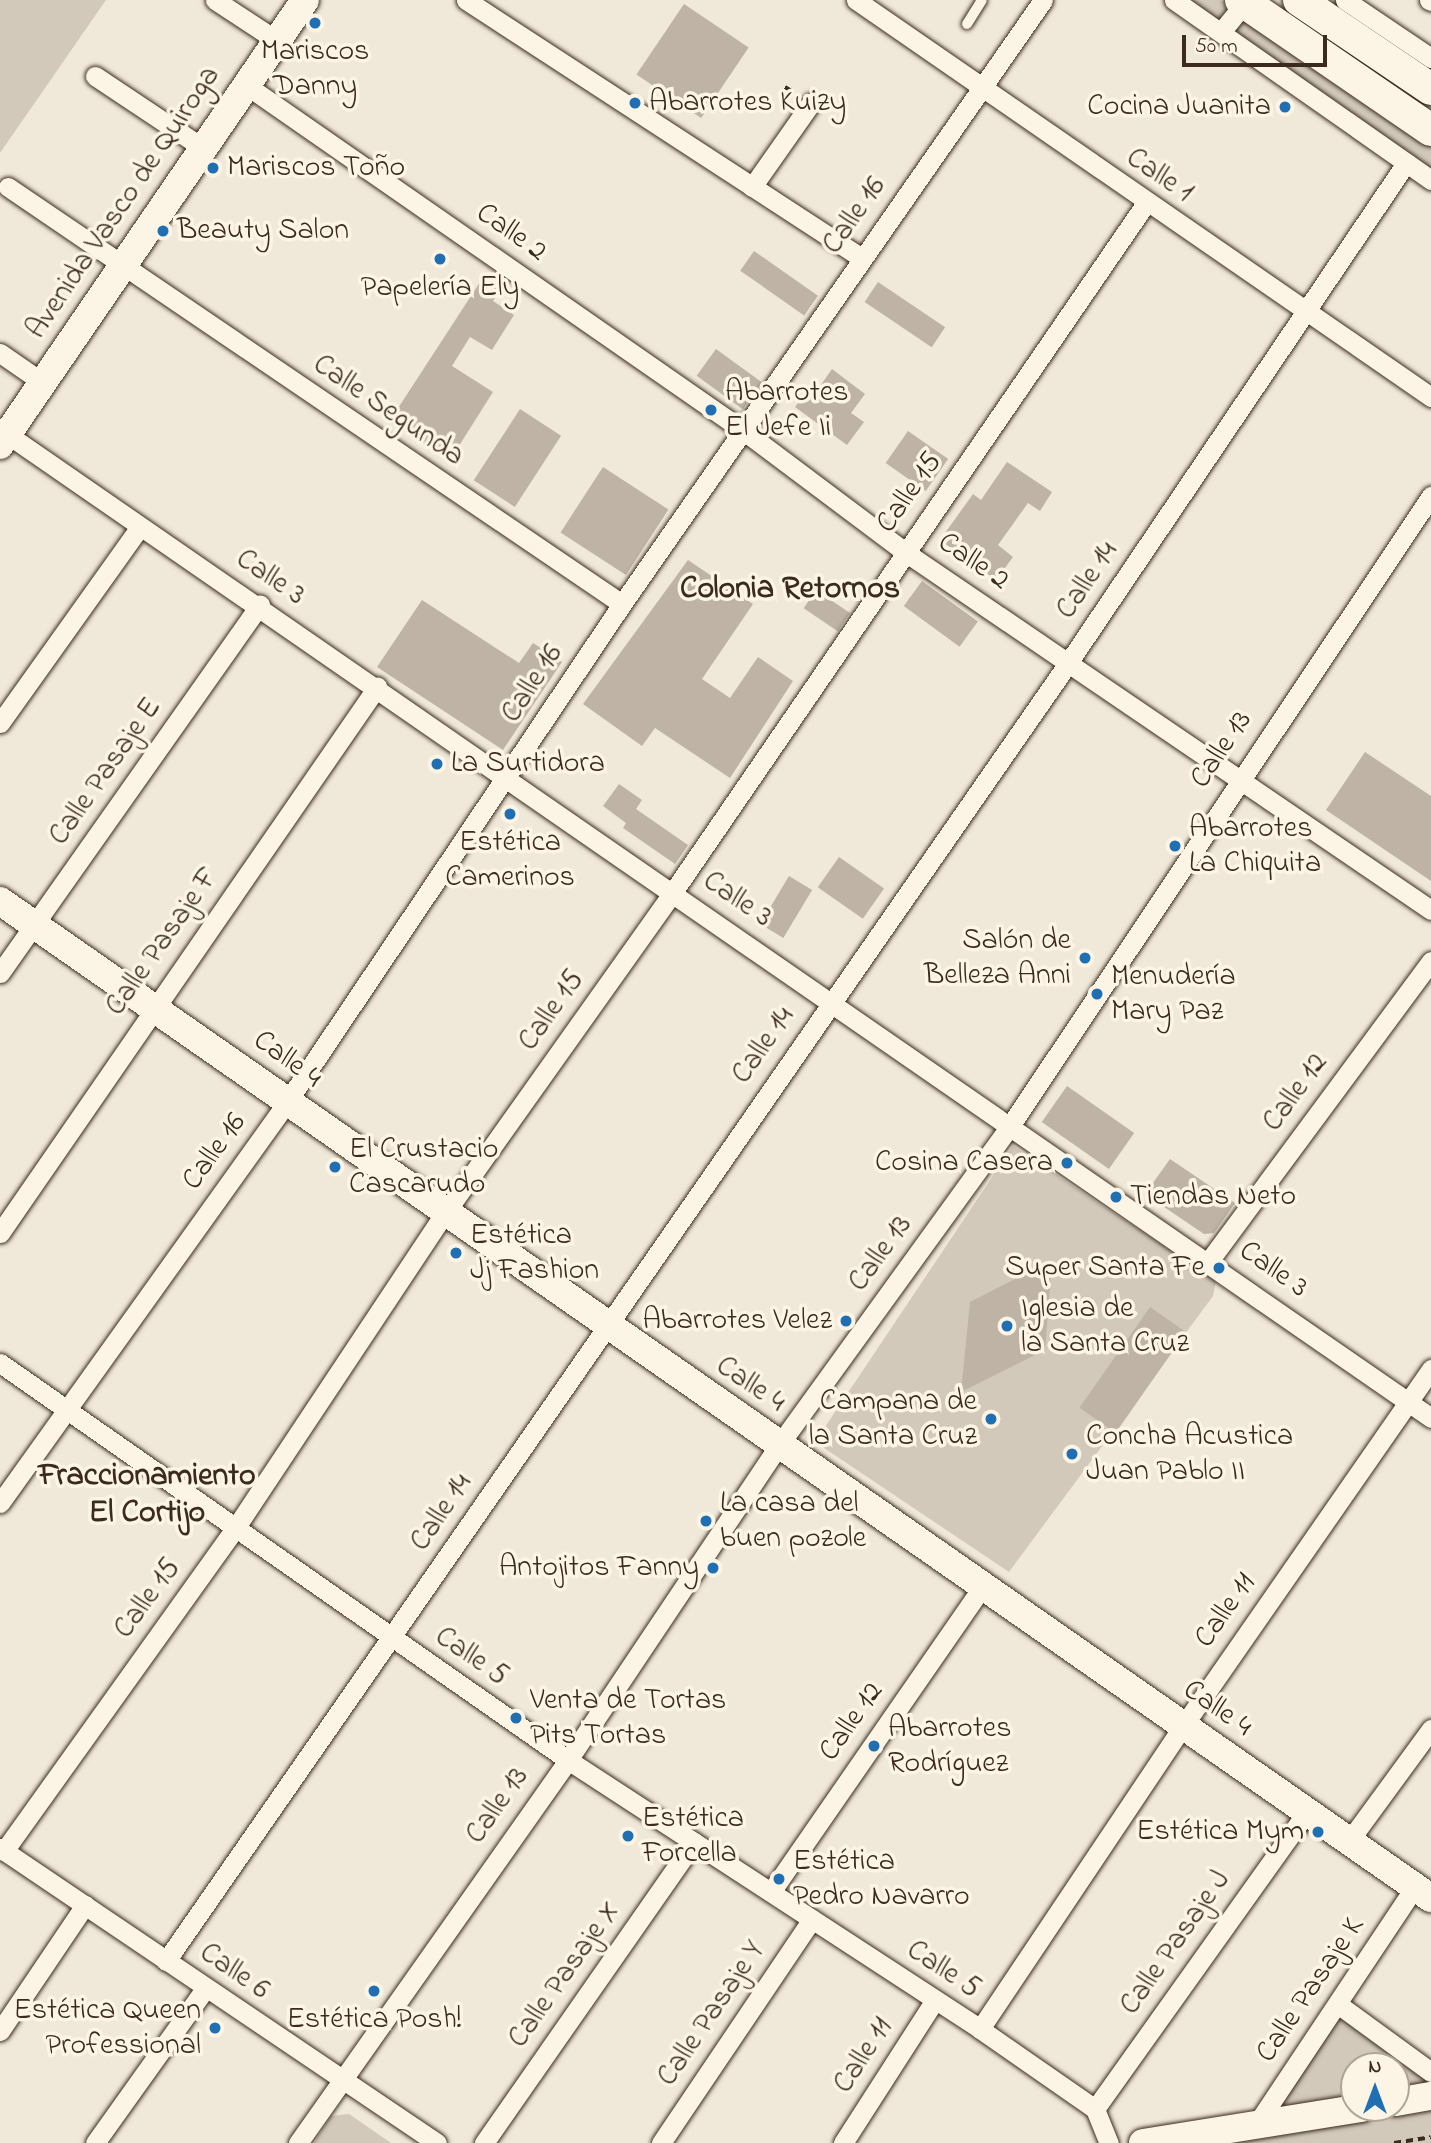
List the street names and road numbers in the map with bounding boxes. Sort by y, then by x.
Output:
street label: Avenida Vasco de Quiroga [19,60,229,346]
street label: Calle 1 [1119,141,1199,211]
street label: Calle 16 [815,170,895,262]
street label: Calle 2 [468,196,554,270]
street label: Calle Segunda [305,347,471,475]
street label: Calle 15 [869,446,951,540]
street label: Calle 2 [930,525,1016,599]
street label: Calle 14 [1049,535,1127,627]
street label: Calle 3 [228,542,312,614]
street label: Calle 16 [494,638,572,730]
street label: Calle Pasaje E [42,691,170,853]
street label: Calle 13 [1183,704,1261,796]
street label: Calle Pasaje F [99,861,227,1023]
street label: Calle 3 [695,864,779,936]
street label: Calle 15 [511,964,593,1058]
street label: Calle 14 [725,1001,803,1091]
street label: Calle 4 [246,1023,328,1097]
street label: Calle 12 [1256,1047,1336,1139]
street label: Calle 16 [175,1106,255,1198]
street label: Calle 13 [841,1209,921,1299]
street label: Calle 3 [1232,1233,1314,1307]
street label: Calle 4 [708,1349,792,1421]
street label: Calle 14 [403,1467,481,1559]
street label: Calle 15 [107,1552,189,1646]
street label: Calle 11 [1188,1567,1264,1655]
street label: Calle 5 [427,1619,515,1695]
street label: Calle 4 [1176,1672,1258,1746]
street label: Calle 12 [812,1676,892,1768]
street label: Calle 13 [459,1761,537,1851]
street label: Calle Pasaje J [1113,1864,1239,2022]
street label: Calle Pasaje X [501,1895,629,2055]
street label: Calle Pasaje K [1249,1910,1373,2070]
street label: Calle 5 [899,1933,987,2007]
street label: Calle Pasaje Y [650,1934,774,2094]
street label: Calle 6 [192,1936,276,2008]
street label: Calle 11 [826,2011,902,2101]

